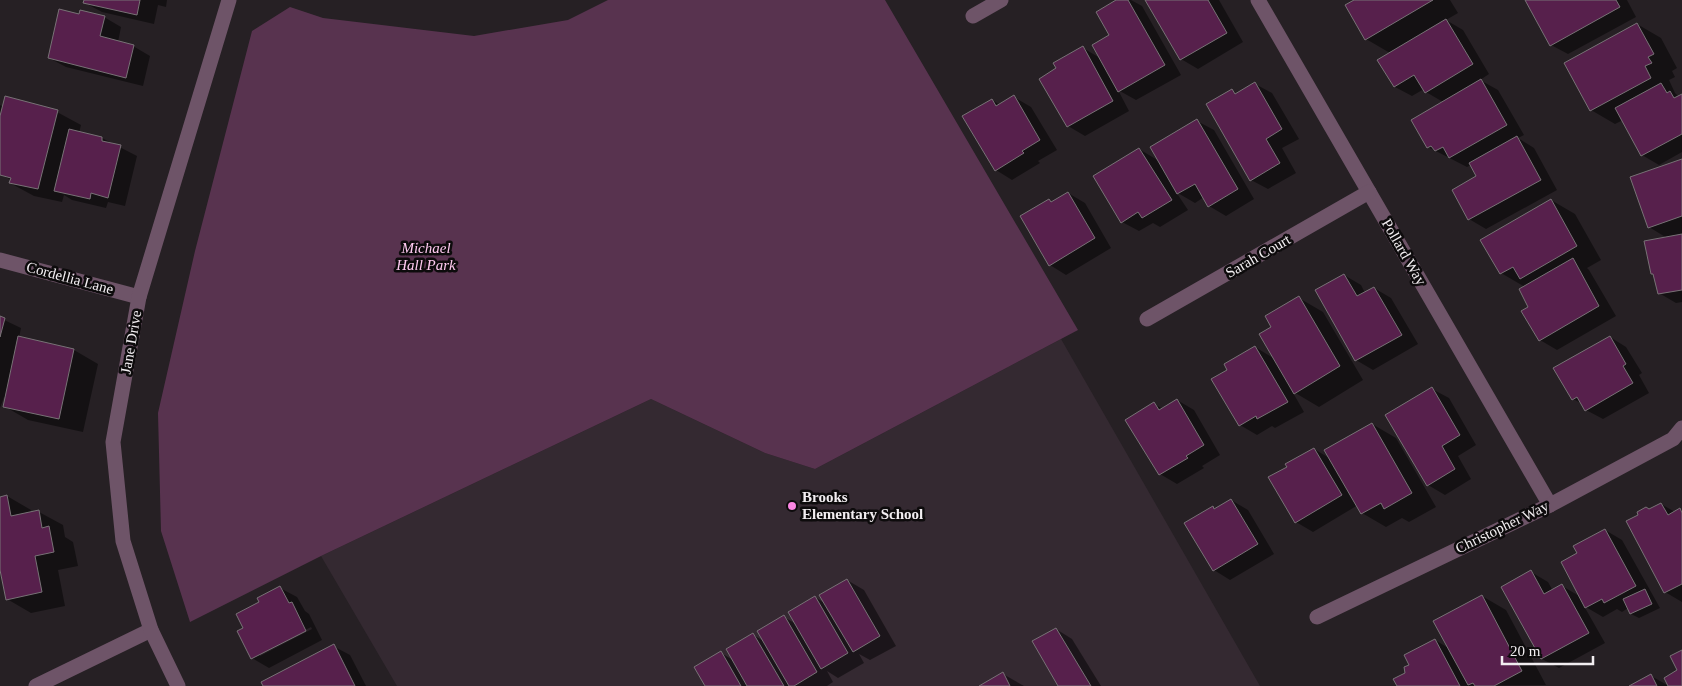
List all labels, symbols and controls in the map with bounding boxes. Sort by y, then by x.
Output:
street label: Pollard Way [1379,216,1430,288]
street label: Sarah Court [1223,231,1294,281]
park label: Michael Hall Park [395,240,456,273]
street label: Cordellia Lane [25,259,116,297]
street label: Jane Drive [118,308,145,375]
place label: Brooks Elementary School [802,489,923,522]
street label: Christopher Way [1453,497,1552,556]
marker: Brooks Elementary School [786,500,798,512]
scale bar [1502,634,1593,666]
text: 20 m [1510,643,1541,659]

